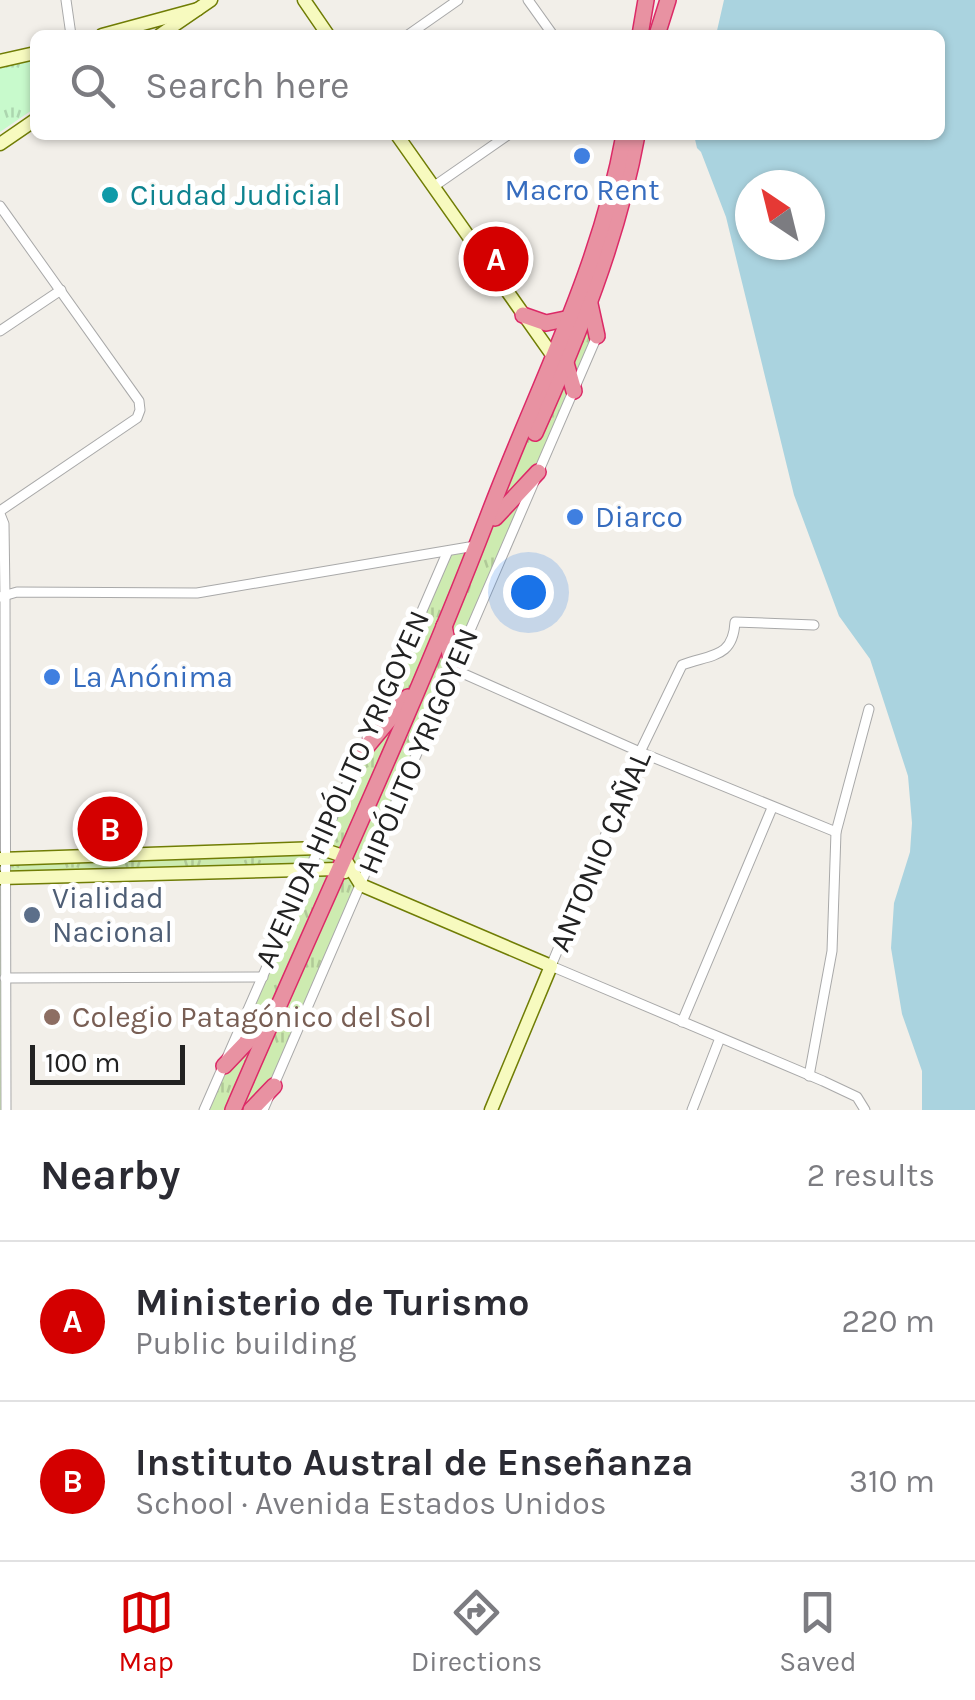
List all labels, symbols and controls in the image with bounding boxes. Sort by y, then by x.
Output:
search box [30,30,945,140]
icon: search [65,58,120,113]
text: Search here [145,63,349,108]
marker: Macro Rent [571,145,593,167]
north arrow [735,170,825,260]
place label: Macro Rent [505,172,659,208]
place label: Ciudad Judicial [130,177,341,213]
marker: Ciudad Judicial [99,184,121,206]
pin: A [464,222,528,296]
place label: Diarco [595,499,683,535]
marker: Diarco [564,506,586,528]
your location [503,567,554,618]
street label: AVENIDA HIPÓLITO YRIGOYEN [247,605,437,973]
street label: HIPÓLITO YRIGOYEN [350,623,486,879]
place label: La Anónima [72,659,233,695]
marker: La Anónima [41,666,63,688]
street label: ANTONIO CAÑAL [541,745,659,957]
pin: B [78,792,142,866]
place label: Vialidad Nacional [52,880,173,950]
marker: Vialidad Nacional [21,904,43,926]
place label: Colegio Patagónico del Sol [72,999,432,1035]
marker: Colegio Patagónico del Sol [41,1006,63,1028]
scale bar [30,1040,185,1084]
text: 100 m [45,1046,120,1079]
text: Nearby [40,1150,180,1200]
text: 2 results [807,1157,935,1194]
text: Ministerio de Turismo [135,1280,529,1325]
text: A [62,1303,83,1340]
text: 220 m [841,1303,935,1340]
text: Public building [135,1325,356,1362]
text: Instituto Austral de Enseñanza [135,1440,694,1485]
text: B [62,1463,83,1500]
text: 310 m [849,1463,935,1500]
text: School · Avenida Estados Unidos [135,1485,607,1522]
tab: Map [118,1585,174,1678]
tab: Directions [411,1585,542,1678]
tab: Saved [779,1585,857,1678]

